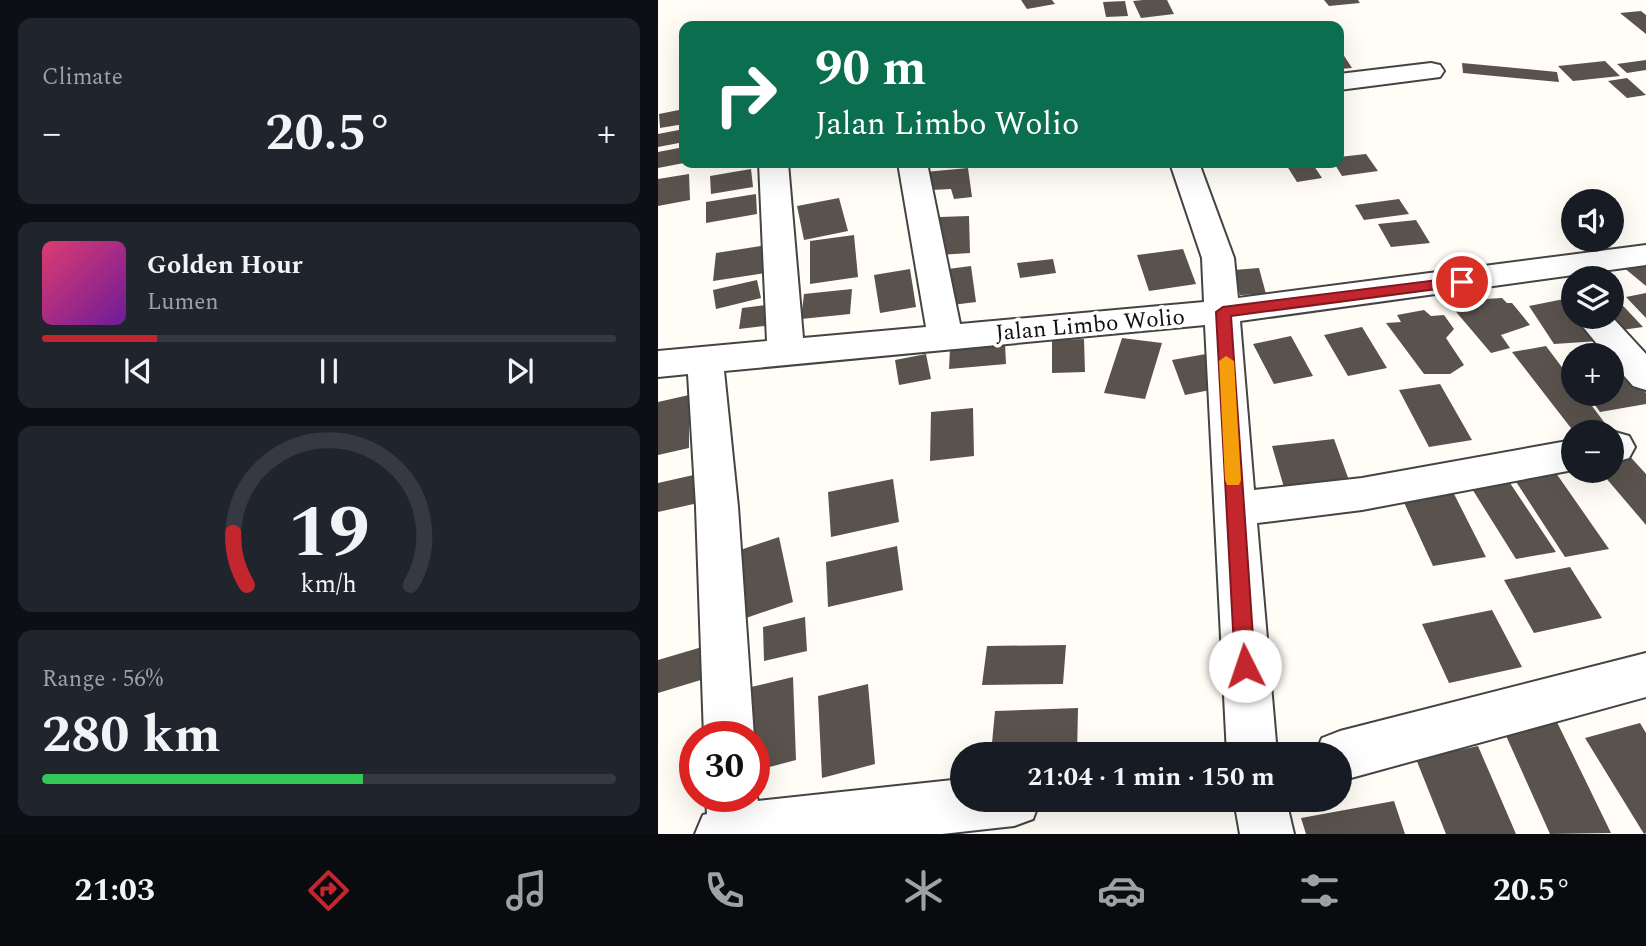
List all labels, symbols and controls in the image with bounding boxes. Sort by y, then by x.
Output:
text: 90 m [815,32,926,107]
icon: right [700,49,791,140]
text: Climate [42,60,123,95]
text: 20.5° [265,94,393,173]
text: Jalan Limbo Wolio [815,100,1079,149]
text: − [42,105,61,163]
text: + [597,105,616,163]
map controls [1561,189,1624,483]
button: sound [1561,189,1624,252]
text: Golden Hour [147,245,303,285]
pin [1432,252,1492,312]
icon: arrive [1443,263,1481,301]
button: layers [1561,266,1624,329]
text: Lumen [147,285,219,320]
street label: Jalan Limbo Wolio [994,300,1186,351]
button: + [1561,343,1624,406]
icon: previous [119,352,157,390]
icon: pause [310,352,348,390]
icon: next [501,352,539,390]
button: − [1561,420,1624,483]
text: 19 [288,478,370,589]
text: km/h [301,566,357,604]
position arrow [1208,629,1282,703]
text: Range · 56% [42,662,163,697]
text: 280 km [42,696,221,775]
speed limit sign: 30 [679,721,770,812]
text: 21:04 · 1 min · 150 m [1027,757,1275,797]
text: 21:03 [75,866,155,915]
icon: directions [304,866,353,915]
icon: music [502,866,551,915]
icon: phone [700,866,749,915]
icon: climate [899,866,948,915]
icon: car [1097,866,1146,915]
icon: filters [1295,866,1344,915]
text: 20.5° [1493,866,1571,915]

